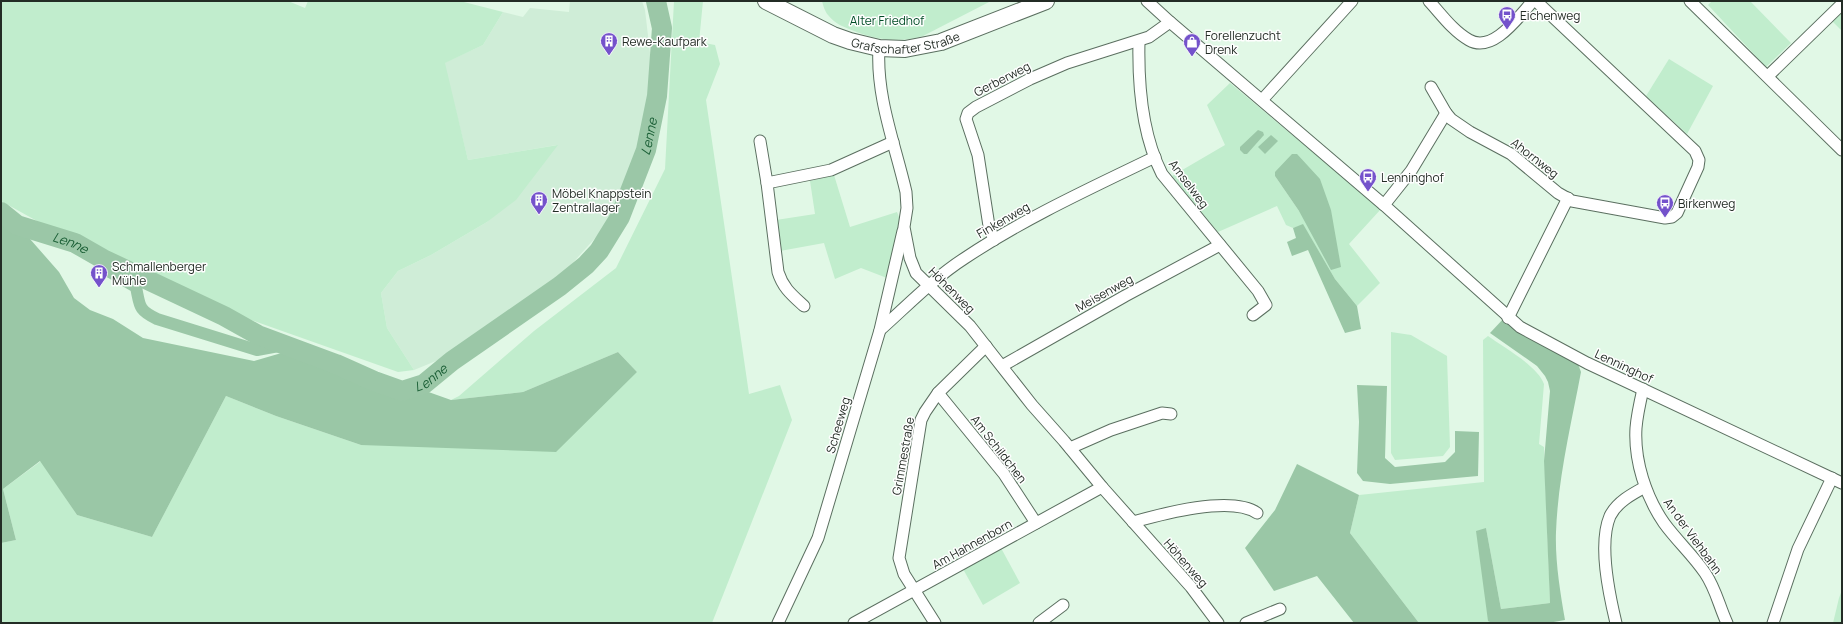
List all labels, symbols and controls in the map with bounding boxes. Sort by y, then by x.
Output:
bus stop icon: Eichenweg [1497,5,1517,30]
place label: Eichenweg [1520,7,1580,24]
park label: Alter Friedhof [850,12,925,29]
street label: Grafschafter Straße [850,27,962,58]
place label: Forellenzucht Drenk [1205,27,1281,58]
building icon: Rewe-Kaufpark [599,31,619,56]
shop icon: Forellenzucht Drenk [1182,32,1202,57]
place label: Rewe-Kaufpark [622,33,708,50]
street label: Gerberweg [971,58,1033,100]
water label: Lenne [636,115,662,158]
street label: Ahornweg [1508,134,1562,182]
street label: Amselweg [1165,156,1213,212]
bus stop icon: Lenninghof [1358,167,1378,192]
place label: Lenninghof [1381,169,1444,186]
place label: Möbel Knappstein Zentrallager [552,185,651,216]
building icon: Möbel Knappstein Zentrallager [529,190,549,215]
bus stop icon: Birkenweg [1655,193,1675,218]
place label: Birkenweg [1678,195,1735,212]
street label: Finkenweg [973,198,1033,242]
water label: Lenne [50,228,93,259]
place label: Schmallenberger Mühle [112,258,207,289]
building icon: Schmallenberger Mühle [89,263,109,288]
street label: Höhenweg [925,263,979,317]
street label: Meisenweg [1072,270,1136,316]
street label: Lenninghof [1592,345,1657,387]
water label: Lenne [412,359,452,395]
street label: Scheeweg [822,395,854,455]
street label: Am Schildchen [967,412,1031,486]
street label: Grimmestraße [888,416,918,496]
street label: An der Viehbahn [1660,495,1726,577]
street label: Am Hahnenborn [929,515,1015,573]
street label: Höhenweg [1160,535,1212,591]

